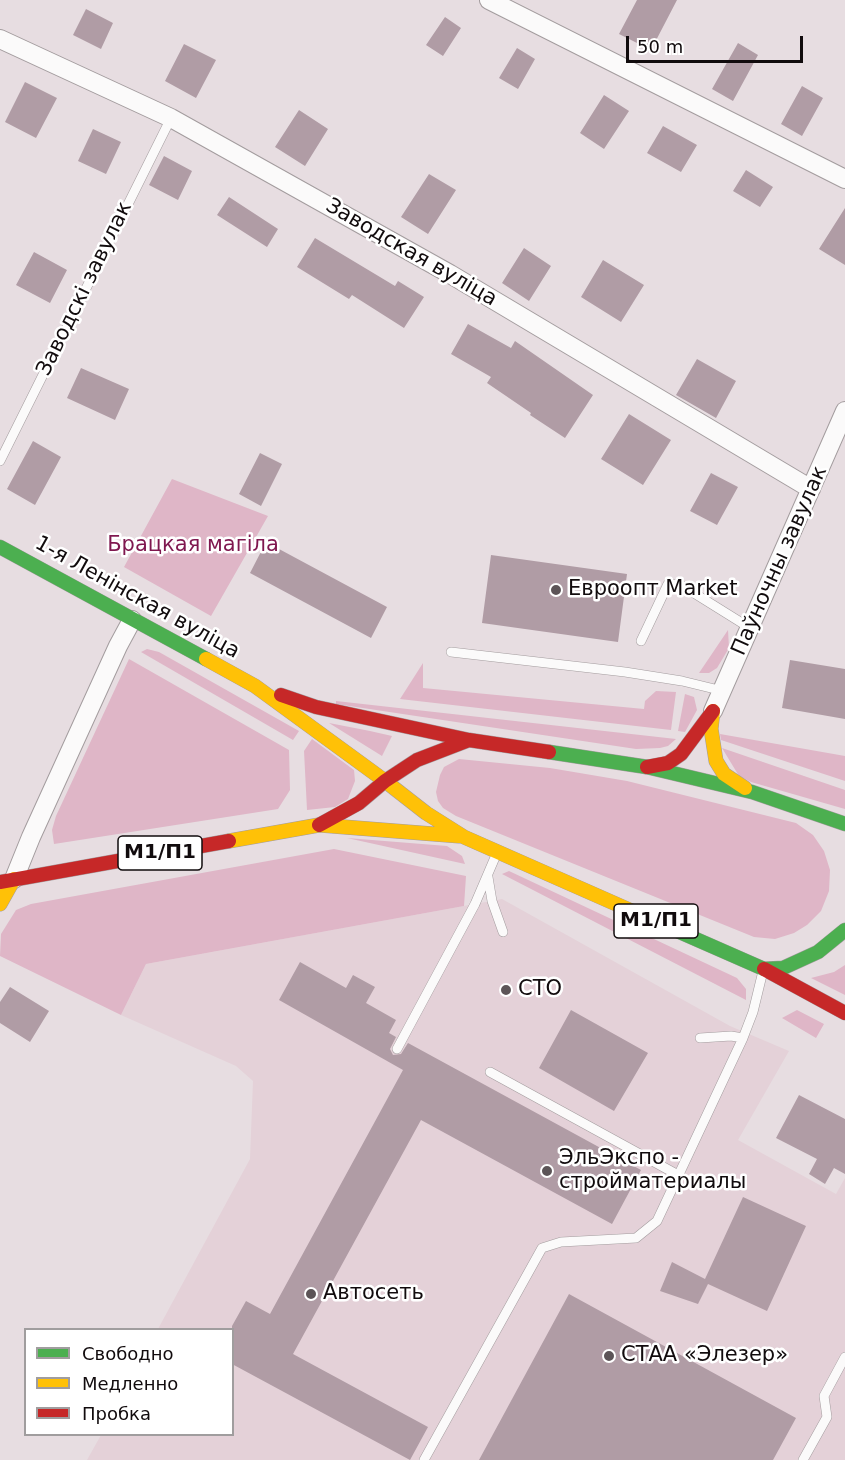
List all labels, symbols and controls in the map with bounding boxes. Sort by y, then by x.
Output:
scale bar [629,24,806,62]
text: 50 m [637,36,683,57]
street label: Заводская вуліца [321,194,501,312]
street label: Заводскі завулак [32,198,138,380]
street label: Паўночны завулак [727,462,833,660]
street label: 1-я Ленінская вуліца [30,531,244,665]
park label: Брацкая магіла [107,533,279,559]
place label: Евроопт Market [568,577,737,603]
marker: Евроопт Market [549,583,563,597]
road number: М1/П1 [118,836,202,870]
road number: М1/П1 [614,904,698,938]
place label: СТО [518,977,562,1003]
marker: СТО [499,983,513,997]
place label: ЭльЭкспо - стройматериалы [559,1146,746,1196]
marker: ЭльЭкспо - стройматериалы [540,1164,554,1178]
place label: Автосеть [323,1281,424,1307]
marker: Автосеть [304,1287,318,1301]
legend [24,1328,234,1436]
text: Свободно [82,1343,174,1364]
place label: СТАА «Элезер» [621,1343,788,1369]
marker: СТАА «Элезер» [602,1349,616,1363]
text: Медленно [82,1373,178,1394]
text: Пробка [82,1403,151,1424]

